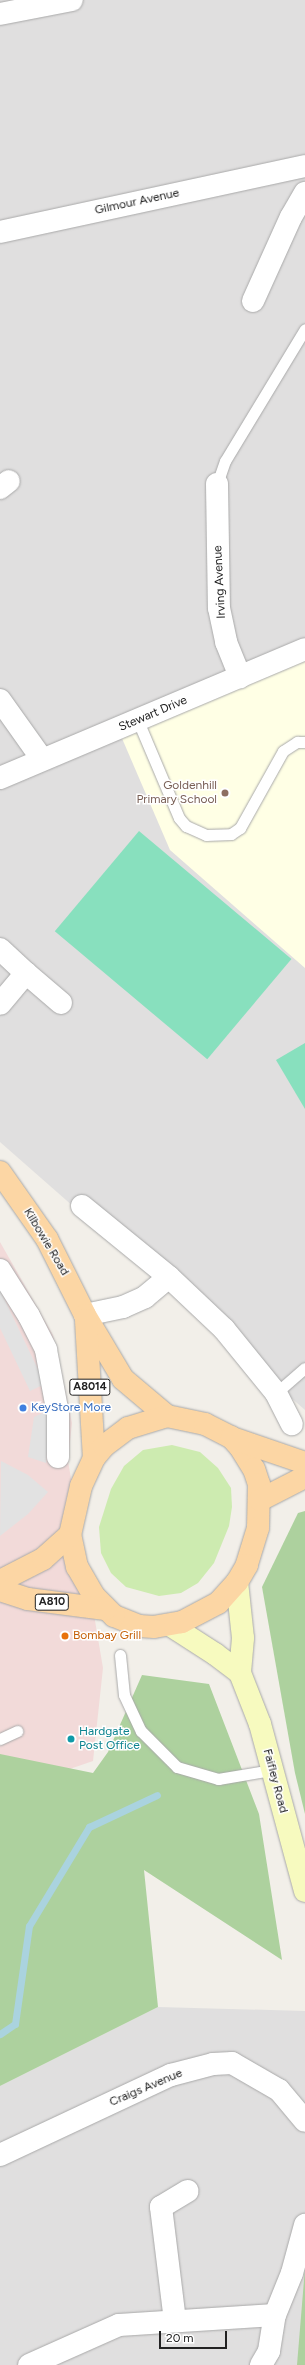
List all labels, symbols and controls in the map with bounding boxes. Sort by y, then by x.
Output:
street label: Gilmour Avenue [93,186,181,218]
street label: Irving Avenue [211,545,229,619]
street label: Stewart Drive [117,693,189,735]
place label: Goldenhill Primary School [136,779,217,807]
marker: Goldenhill Primary School [220,788,230,798]
street label: Kilbowie Road [20,1206,72,1278]
road number: A8014 [69,1378,111,1396]
place label: KeyStore More [31,1401,111,1415]
marker: KeyStore More [18,1403,28,1413]
road number: A810 [34,1593,70,1611]
place label: Bombay Grill [73,1629,141,1643]
marker: Bombay Grill [60,1631,70,1641]
place label: Hardgate Post Office [79,1725,140,1753]
marker: Hardgate Post Office [66,1734,76,1744]
street label: Faifley Road [260,1747,290,1815]
street label: Craigs Avenue [107,2066,185,2110]
scale bar [161,2323,229,2349]
text: 20 m [166,2331,194,2345]

